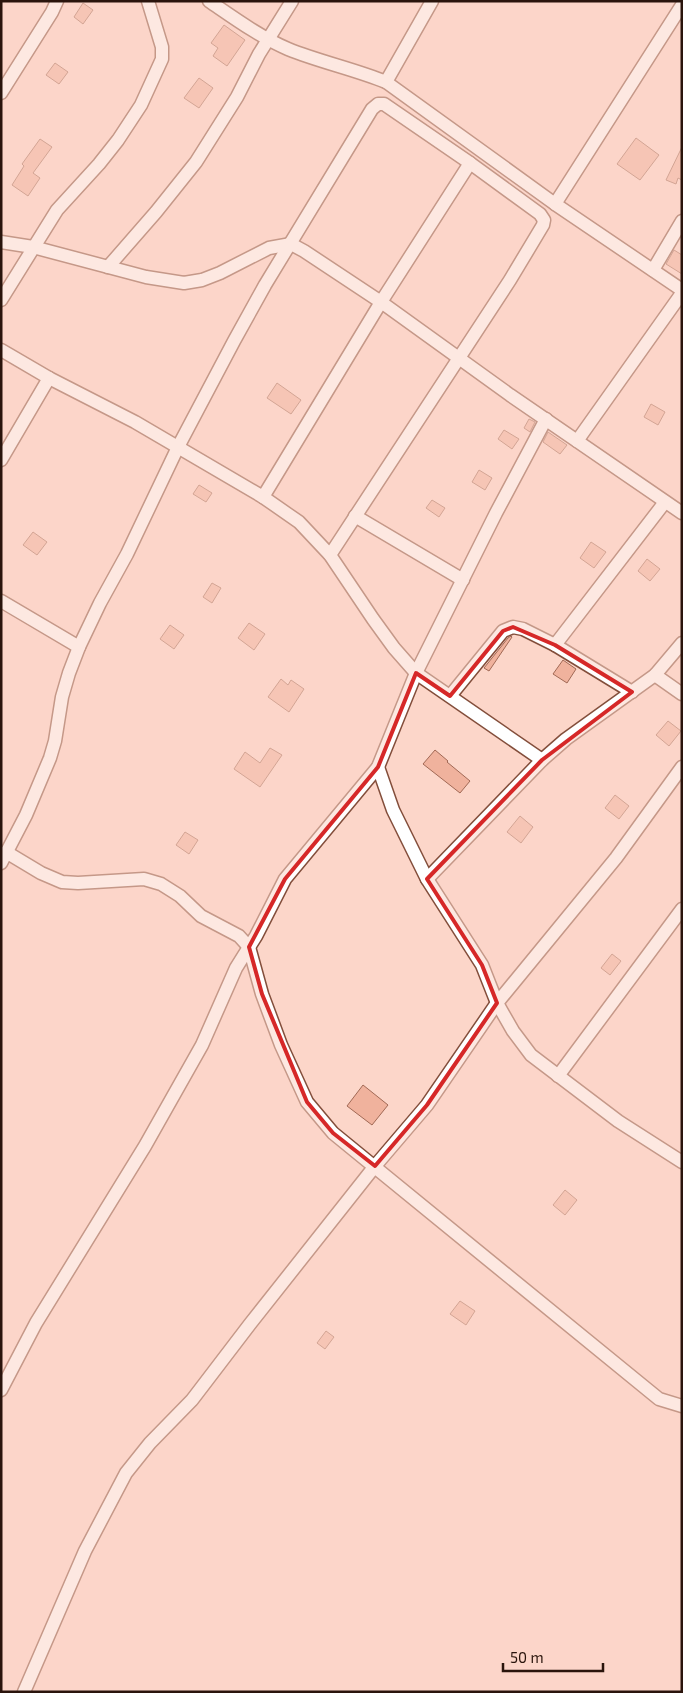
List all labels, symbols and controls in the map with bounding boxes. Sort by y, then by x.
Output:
scale bar [503,1640,603,1672]
text: 50 m [510,1648,544,1666]

